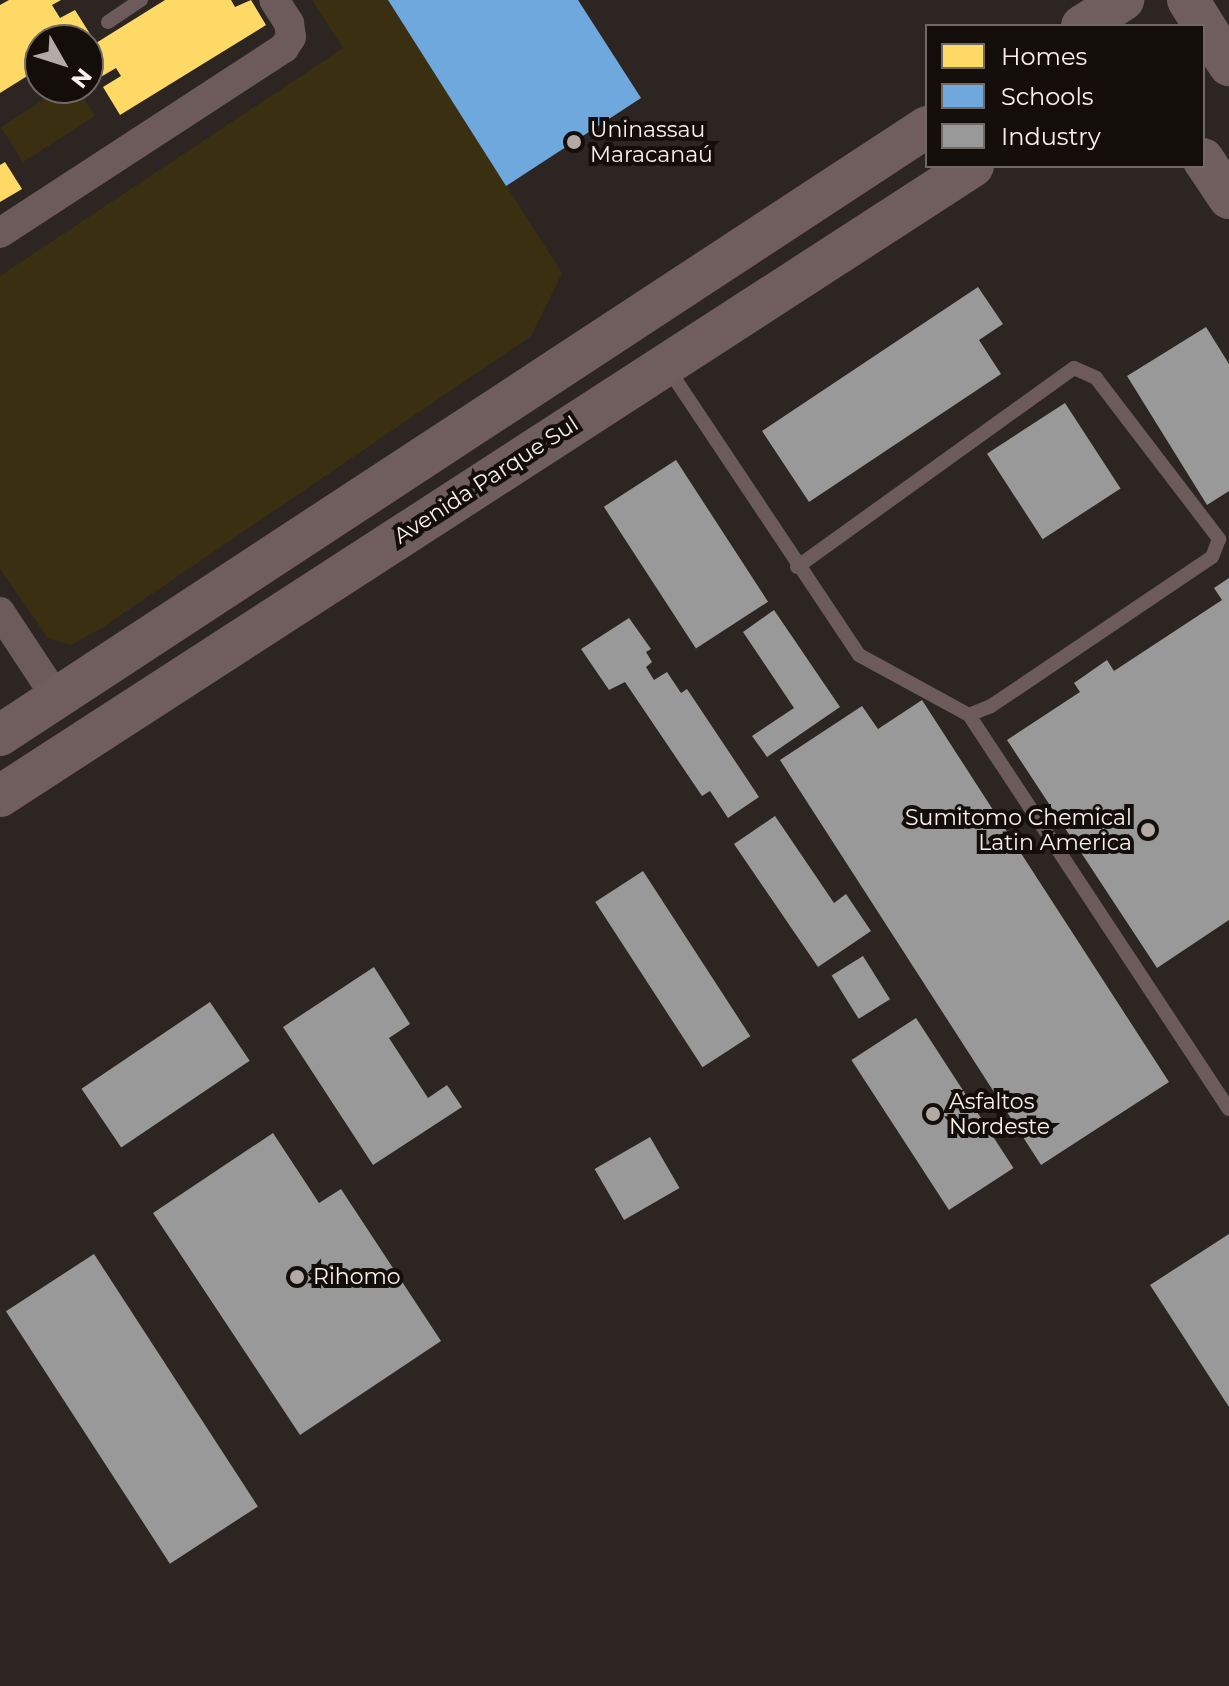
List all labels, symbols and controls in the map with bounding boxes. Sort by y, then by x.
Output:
north arrow [24,24,104,104]
legend [925,24,1205,168]
text: Homes [1001,42,1087,71]
text: N [65,63,98,94]
text: Schools [1001,82,1094,111]
place label: Uninassau Maracanaú [590,116,713,168]
text: Industry [1001,122,1101,151]
marker: Uninassau Maracanaú [565,133,583,151]
street label: Avenida Parque Sul [389,411,583,549]
place label: Sumitomo Chemical Latin America [905,804,1132,856]
marker: Sumitomo Chemical Latin America [1139,821,1157,839]
place label: Asfaltos Nordeste [949,1088,1050,1140]
marker: Asfaltos Nordeste [924,1105,942,1123]
place label: Rihomo [313,1264,401,1290]
marker: Rihomo [288,1268,306,1286]

